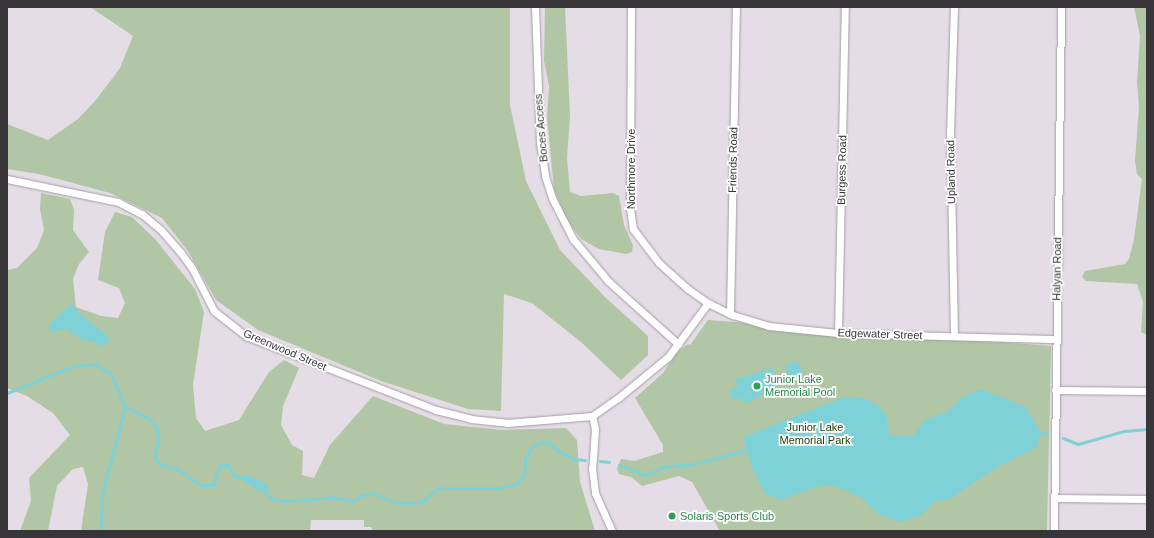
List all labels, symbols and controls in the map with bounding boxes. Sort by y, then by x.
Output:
street label: Boces Access [531,93,551,163]
street label: Friends Road [726,127,740,193]
street label: Northmore Drive [624,129,638,209]
street label: Burgess Road [835,135,849,205]
street label: Upland Road [944,140,958,204]
street label: Halyan Road [1050,237,1064,301]
street label: Greenwood Street [241,326,329,374]
street label: Edgewater Street [837,326,923,342]
place label: Junior Lake Memorial Pool [765,373,835,399]
marker: Junior Lake Memorial Pool [752,381,762,391]
park label: Junior Lake Memorial Park [780,421,850,447]
place label: Solaris Sports Club [680,509,774,523]
marker: Solaris Sports Club [667,511,677,521]

